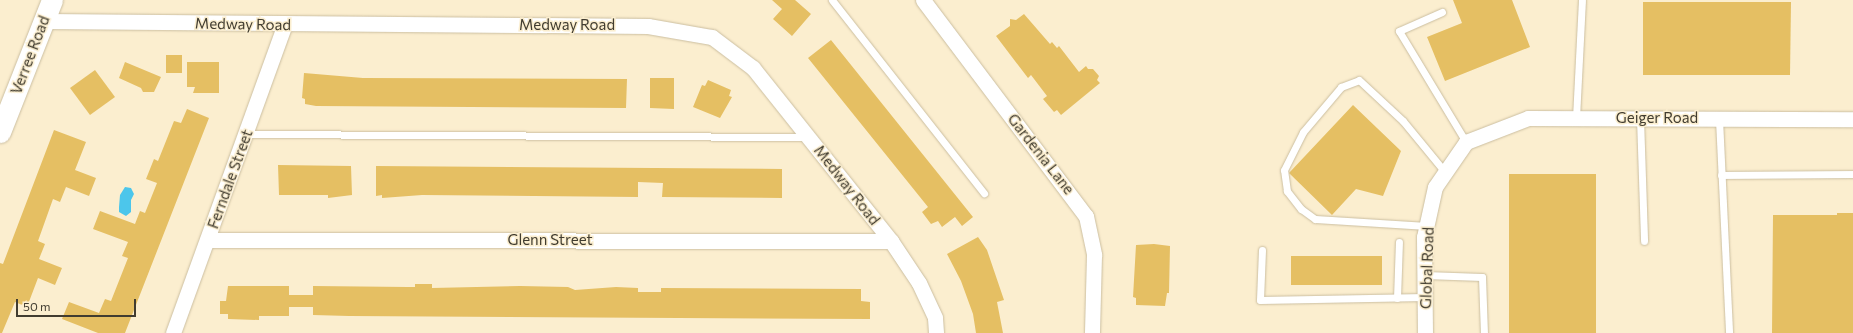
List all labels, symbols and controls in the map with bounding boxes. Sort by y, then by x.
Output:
street label: Verree Road [7,13,53,97]
street label: Medway Road [195,14,291,34]
street label: Medway Road [519,16,615,34]
street label: Geiger Road [1616,109,1698,127]
street label: Gardenia Lane [1004,110,1078,198]
street label: Ferndale Street [204,127,256,231]
street label: Medway Road [810,142,884,228]
street label: Global Road [1417,227,1437,309]
street label: Glenn Street [507,231,593,249]
scale bar [18,291,138,317]
text: 50 m [23,299,51,313]

